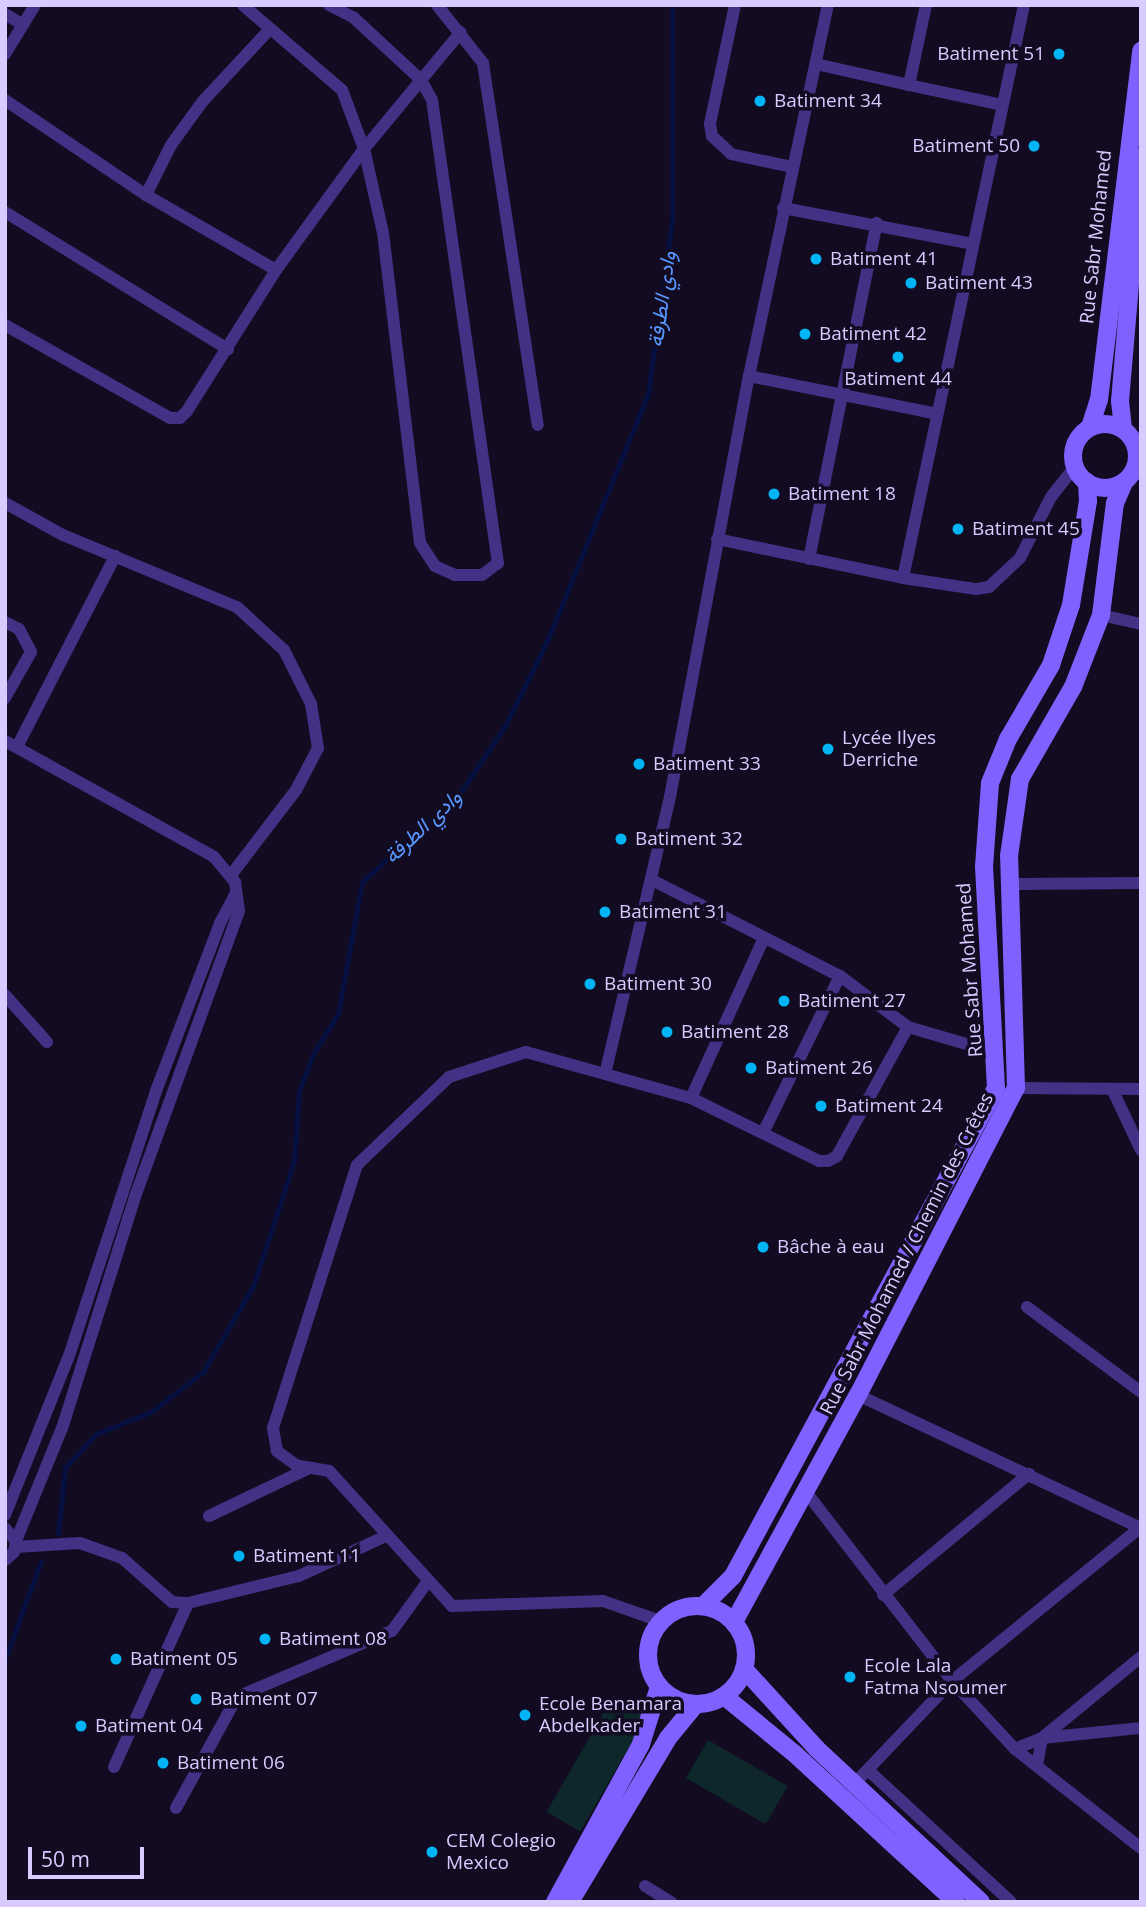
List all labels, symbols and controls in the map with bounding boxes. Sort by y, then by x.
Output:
place label: Batiment 51 [937,43,1045,65]
marker: Batiment 51 [1051,46,1067,62]
place label: Batiment 34 [774,90,882,112]
marker: Batiment 34 [752,93,768,109]
place label: Batiment 50 [912,135,1020,157]
marker: Batiment 50 [1026,138,1042,154]
street label: Rue Sabr Mohamed [1076,149,1116,325]
place label: Batiment 41 [830,248,938,270]
water label: وادي الطرفة [642,249,680,349]
marker: Batiment 41 [808,251,824,267]
place label: Batiment 43 [925,272,1033,294]
marker: Batiment 43 [903,275,919,291]
place label: Batiment 42 [819,323,927,345]
marker: Batiment 42 [797,326,813,342]
marker: Batiment 44 [890,349,906,365]
place label: Batiment 44 [844,368,952,390]
place label: Batiment 18 [788,483,896,505]
marker: Batiment 18 [766,486,782,502]
place label: Batiment 45 [972,518,1080,540]
marker: Batiment 45 [950,521,966,537]
place label: Lycée Ilyes Derriche [842,727,936,771]
marker: Lycée Ilyes Derriche [820,741,836,757]
place label: Batiment 33 [653,753,761,775]
marker: Batiment 33 [631,756,647,772]
water label: وادي الطرفة [378,784,466,868]
place label: Batiment 32 [635,828,743,850]
marker: Batiment 32 [613,831,629,847]
street label: Rue Sabr Mohamed [953,882,987,1058]
place label: Batiment 31 [619,901,727,923]
marker: Batiment 31 [597,904,613,920]
place label: Batiment 30 [604,973,712,995]
marker: Batiment 30 [582,976,598,992]
place label: Batiment 27 [798,990,906,1012]
marker: Batiment 27 [776,993,792,1009]
place label: Batiment 28 [681,1021,789,1043]
marker: Batiment 28 [659,1024,675,1040]
place label: Batiment 26 [765,1057,873,1079]
marker: Batiment 26 [743,1060,759,1076]
street label: Rue Sabr Mohamed / Chemin des Crêtes [816,1089,998,1419]
place label: Batiment 24 [835,1095,943,1117]
marker: Batiment 24 [813,1098,829,1114]
place label: Bâche à eau [777,1236,885,1258]
marker: Bâche à eau [755,1239,771,1255]
place label: Batiment 11 [253,1545,361,1567]
marker: Batiment 11 [231,1548,247,1564]
place label: Batiment 08 [279,1628,387,1650]
marker: Batiment 08 [257,1631,273,1647]
place label: Batiment 05 [130,1648,238,1670]
marker: Batiment 05 [108,1651,124,1667]
place label: Ecole Lala Fatma Nsoumer [864,1655,1007,1699]
marker: Ecole Lala Fatma Nsoumer [842,1669,858,1685]
place label: Batiment 07 [210,1688,318,1710]
marker: Batiment 07 [188,1691,204,1707]
place label: Ecole Benamara Abdelkader [539,1693,682,1737]
marker: Ecole Benamara Abdelkader [517,1707,533,1723]
place label: Batiment 04 [95,1715,203,1737]
marker: Batiment 04 [73,1718,89,1734]
place label: Batiment 06 [177,1752,285,1774]
marker: Batiment 06 [155,1755,171,1771]
place label: CEM Colegio Mexico [446,1830,556,1874]
scale bar [32,1834,147,1878]
marker: CEM Colegio Mexico [424,1844,440,1860]
text: 50 m [41,1845,90,1873]

